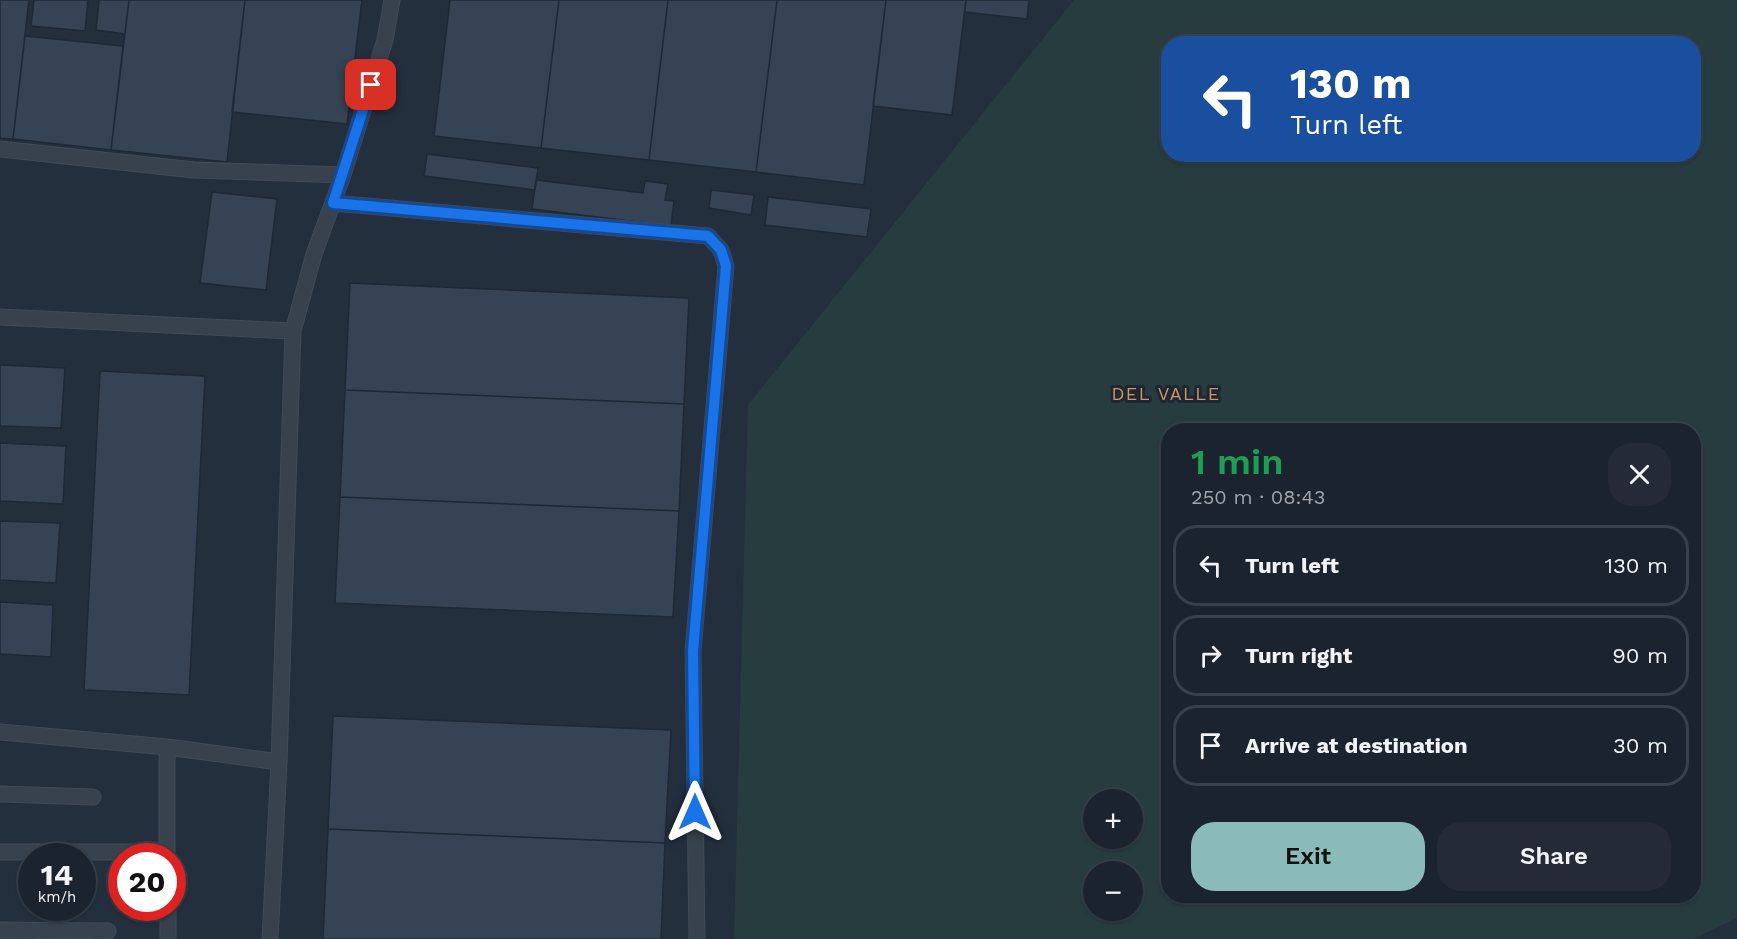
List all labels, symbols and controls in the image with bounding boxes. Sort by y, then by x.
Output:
pin [345,59,396,110]
text: 130 m [1290,59,1412,108]
icon: left [1191,60,1269,138]
icon: arrive [354,68,387,101]
text: Turn left [1290,109,1402,141]
district label: DEL VALLE [1111,383,1221,404]
text: 1 min [1191,441,1283,483]
button: close [1608,443,1671,506]
text: 250 m · 08:43 [1191,485,1325,509]
icon: left [1194,549,1227,582]
text: Turn left [1245,553,1339,578]
text: 130 m [1604,553,1668,578]
icon: right [1194,639,1227,672]
text: Turn right [1245,643,1352,668]
text: 90 m [1612,643,1668,668]
icon: arrive [1194,729,1227,762]
text: Arrive at destination [1245,733,1468,758]
text: 30 m [1613,733,1668,758]
position arrow [663,780,727,844]
map controls [1083,789,1143,921]
button: + [1083,789,1143,849]
button: Exit [1191,822,1425,891]
button: Share [1437,822,1671,891]
speed limit sign: 20 [108,843,186,921]
text: 14 [41,857,73,892]
button: − [1083,861,1143,921]
text: km/h [38,888,76,906]

